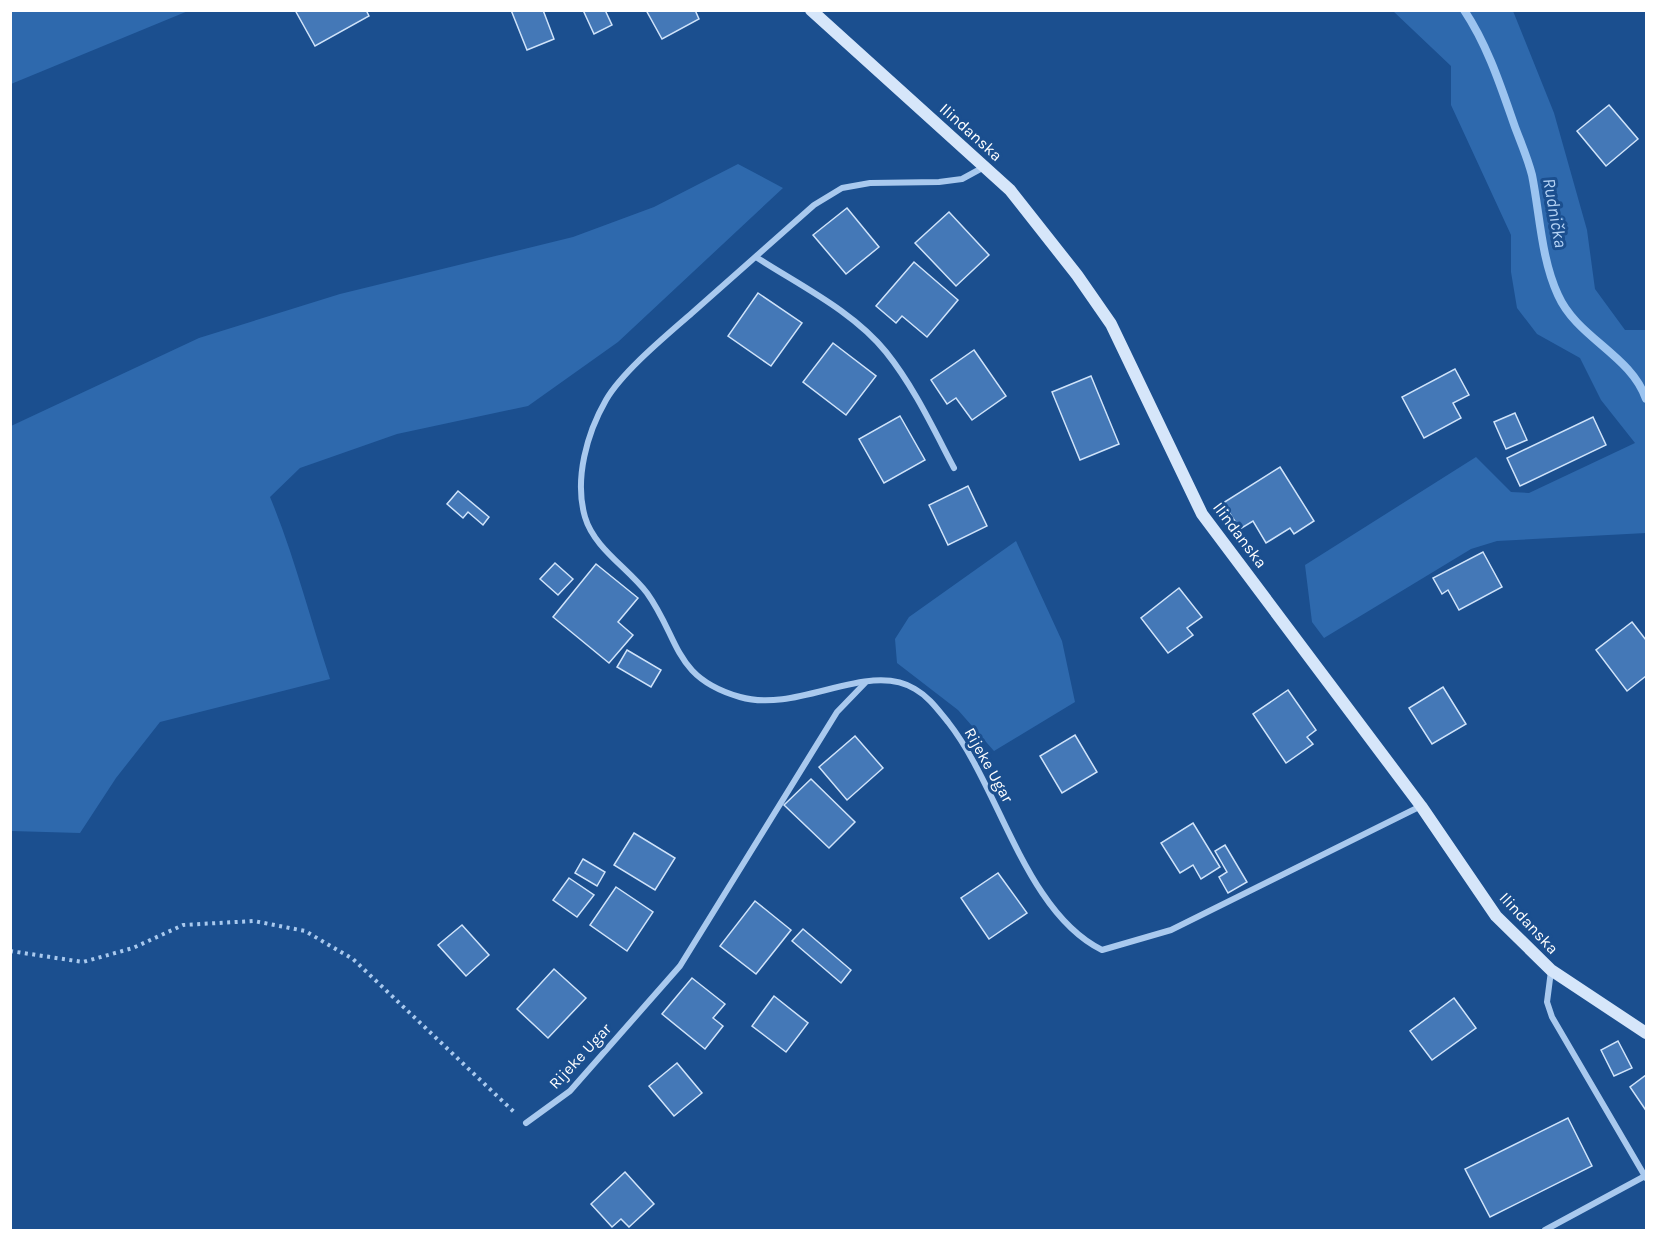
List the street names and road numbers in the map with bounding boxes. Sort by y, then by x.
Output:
street label: Ilindanska [936,99,1006,165]
street label: Ilindanska [1209,498,1271,572]
street label: Rijeke Ugar [961,724,1018,806]
street label: Ilindanska [1496,888,1562,958]
street label: Rijeke Ugar [545,1019,615,1093]

